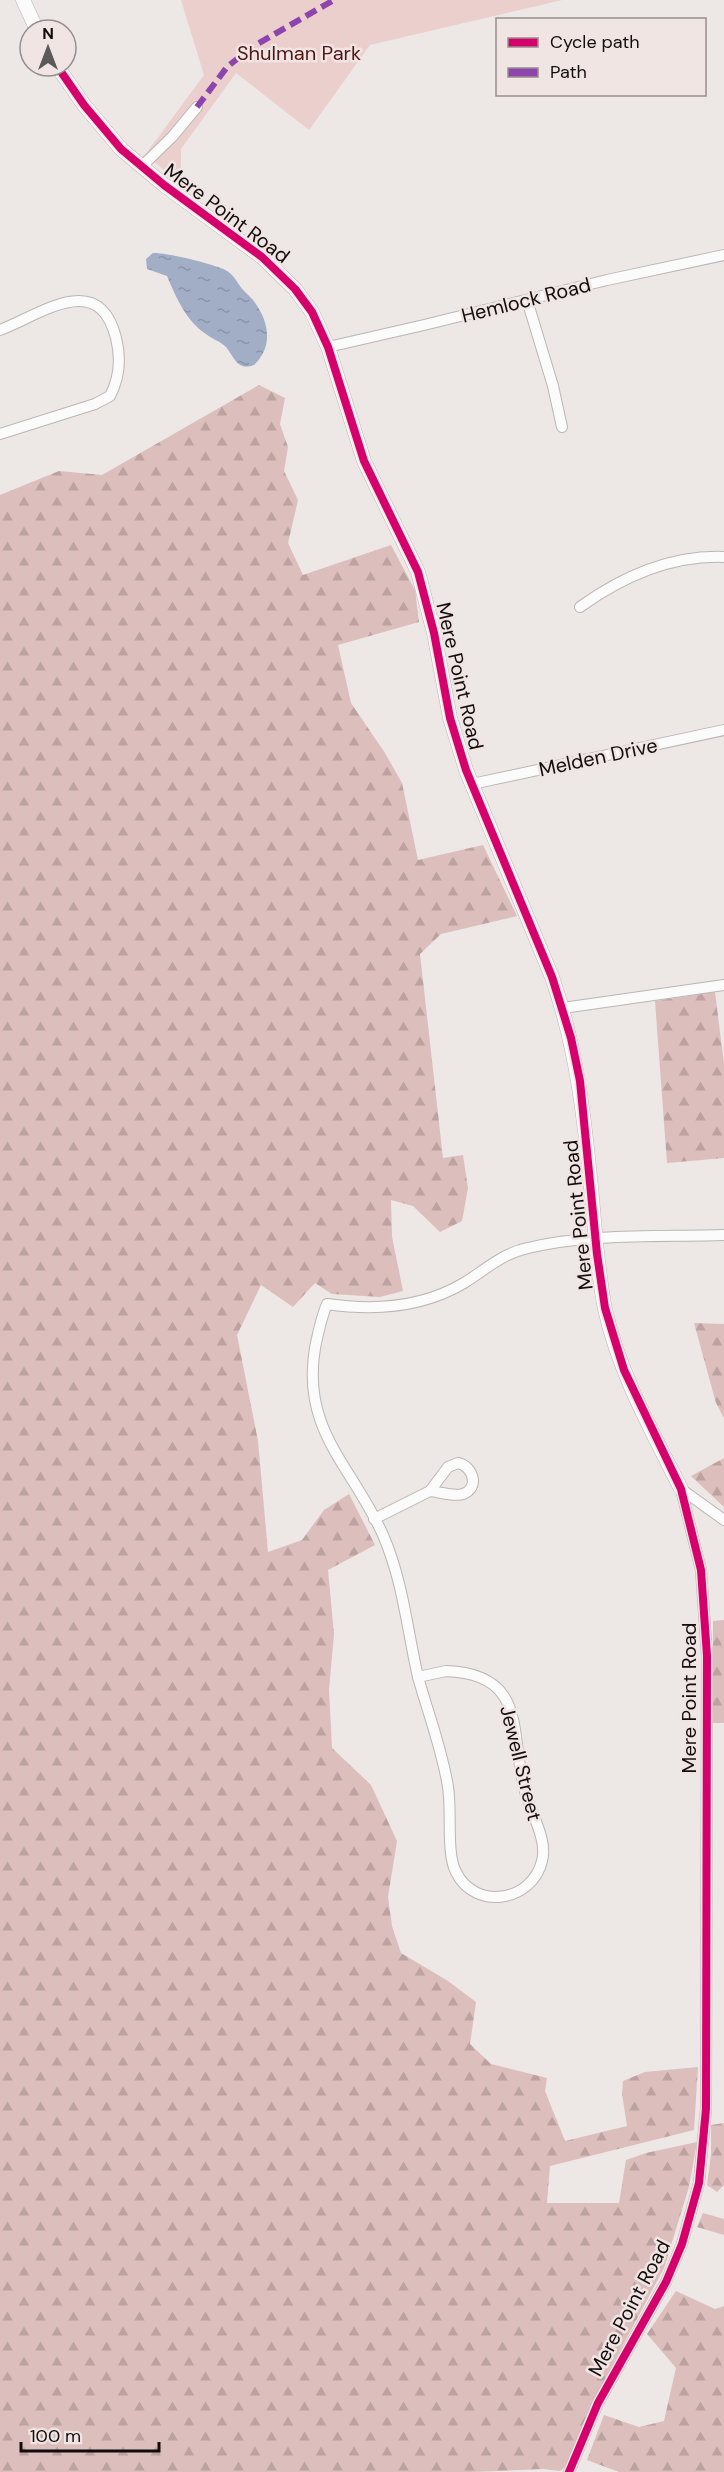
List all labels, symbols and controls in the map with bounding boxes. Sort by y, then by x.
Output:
north arrow [18,18,78,78]
legend [496,18,706,96]
text: N [42,23,54,44]
text: Cycle path [550,30,640,54]
park label: Shulman Park [237,40,361,66]
text: Path [550,60,587,84]
street label: Mere Point Road [159,157,295,269]
street label: Hemlock Road [459,271,593,329]
street label: Mere Point Road [430,600,490,752]
street label: Melden Drive [536,732,660,782]
street label: Mere Point Road [557,1139,599,1291]
street label: Mere Point Road [676,1623,702,1773]
street label: Jewell Street [494,1703,548,1824]
street label: Mere Point Road [582,2235,676,2381]
scale bar [21,2415,159,2453]
text: 100 m [30,2424,81,2448]

